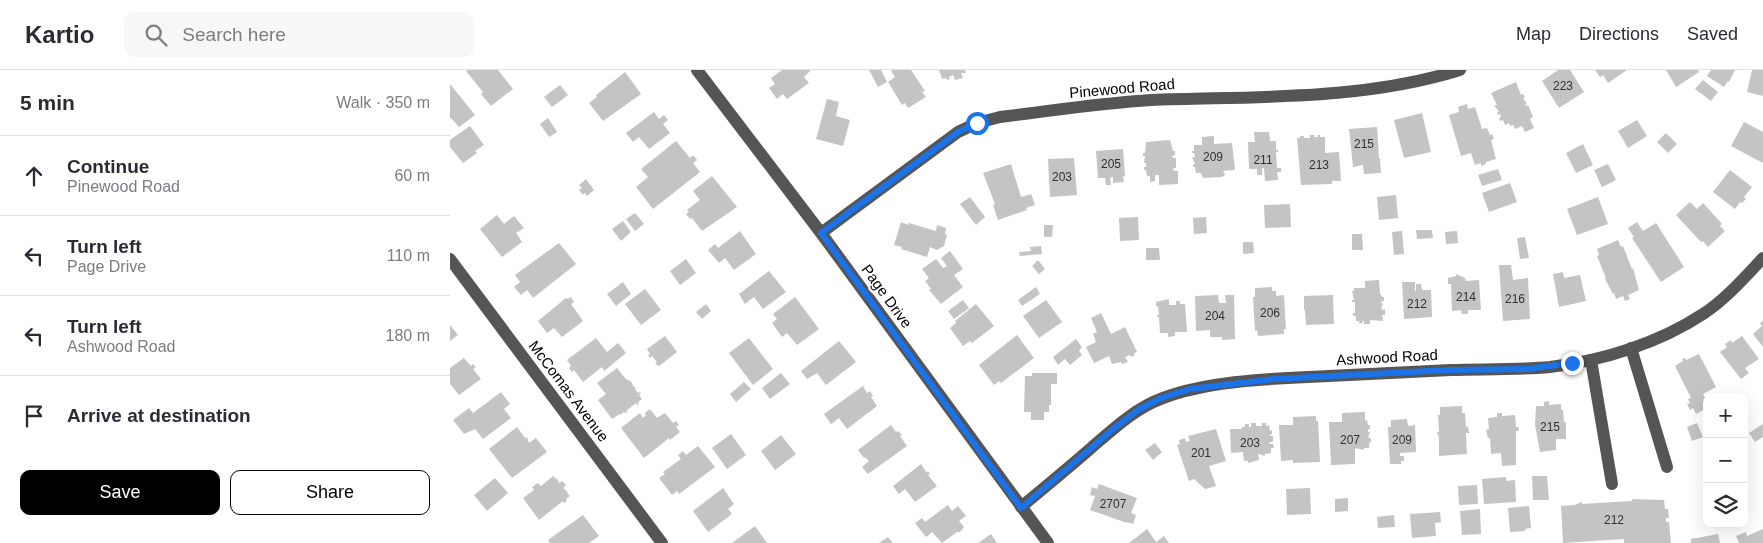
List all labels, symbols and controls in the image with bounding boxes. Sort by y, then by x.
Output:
search box [124,12,474,57]
text: Kartio [25,21,94,48]
icon: search [142,21,170,49]
text: Search here [182,24,286,45]
text: Map [1516,24,1551,44]
text: Directions [1579,24,1659,44]
text: Saved [1687,24,1738,44]
street label: Pinewood Road [1068,75,1176,101]
house number: 223 [1553,79,1573,93]
text: 5 min [20,91,75,114]
text: Walk · 350 m [336,94,430,111]
route start [966,112,989,135]
house number: 215 [1354,137,1374,151]
house number: 209 [1203,150,1223,164]
house number: 211 [1253,153,1273,167]
text: Continue [67,156,149,177]
house number: 205 [1101,157,1121,171]
house number: 213 [1309,158,1329,172]
icon: ahead [20,162,48,190]
text: 60 m [394,167,430,184]
house number: 203 [1052,170,1072,184]
text: Pinewood Road [67,178,180,195]
text: Turn left [67,236,142,257]
icon: left [20,242,48,270]
text: 110 m [387,247,430,264]
text: Page Drive [67,258,146,275]
street label: Page Drive [858,261,916,331]
house number: 214 [1456,290,1476,304]
house number: 216 [1505,292,1525,306]
house number: 212 [1407,297,1427,311]
house number: 206 [1260,306,1280,320]
house number: 204 [1205,309,1225,323]
text: Turn left [67,316,142,337]
icon: left [20,322,48,350]
text: 180 m [386,327,430,344]
street label: McComas Avenue [526,337,612,445]
text: Ashwood Road [67,338,176,355]
street label: Ashwood Road [1336,346,1438,368]
route end [1561,352,1584,375]
map controls [1703,393,1748,528]
button: + [1703,393,1748,438]
icon: arrive [20,402,48,430]
text: Arrive at destination [67,405,251,426]
house number: 215 [1540,420,1560,434]
house number: 207 [1340,433,1360,447]
house number: 209 [1392,433,1412,447]
house number: 203 [1240,436,1260,450]
button: − [1703,438,1748,483]
house number: 201 [1191,446,1211,460]
button: Save [20,470,220,515]
button: Share [230,470,430,515]
button: layers [1703,483,1748,528]
house number: 2707 [1100,497,1127,511]
house number: 212 [1604,513,1624,527]

